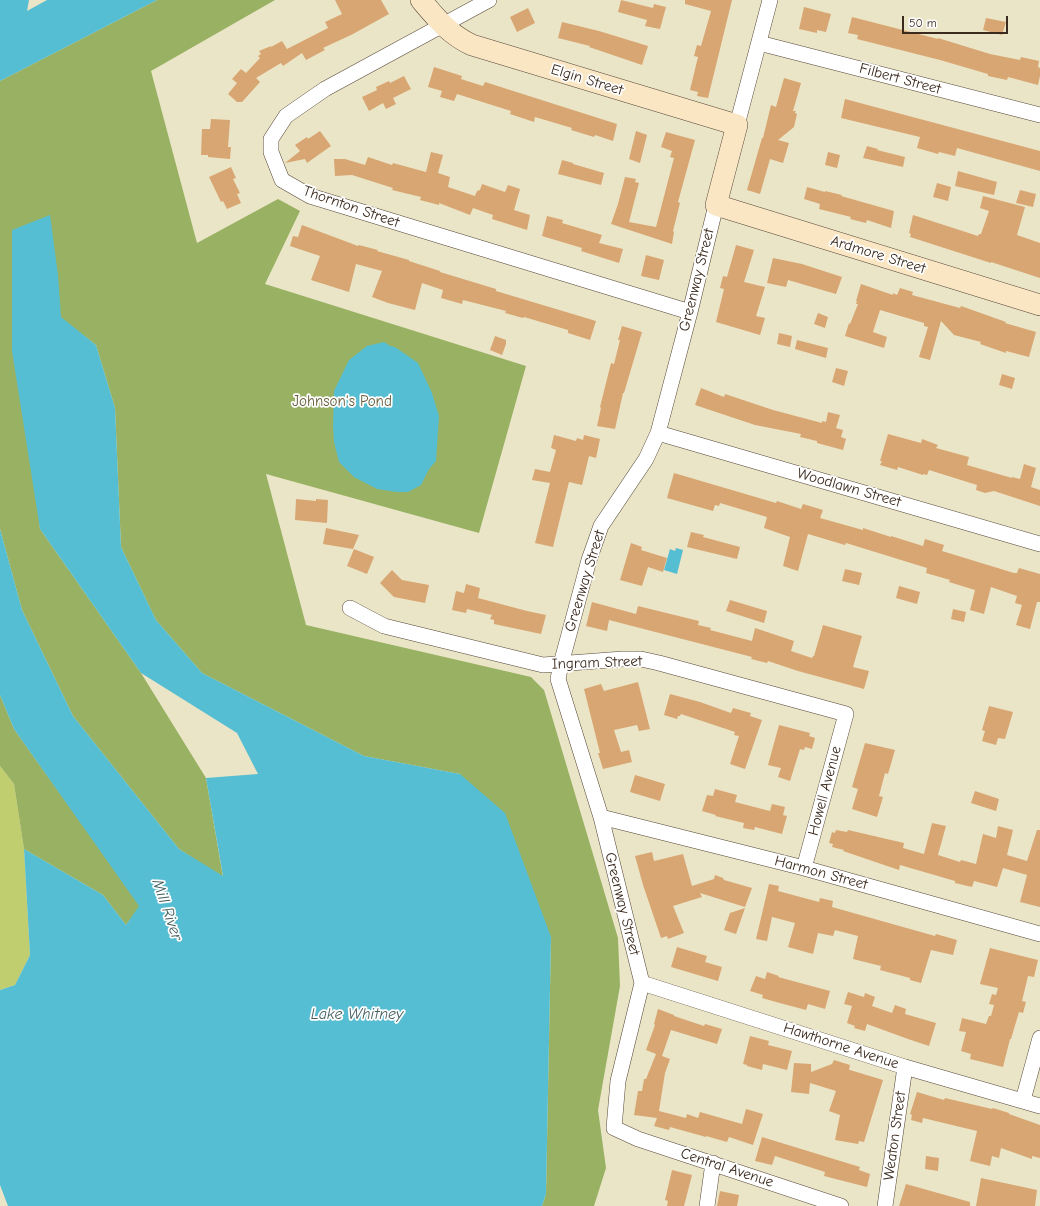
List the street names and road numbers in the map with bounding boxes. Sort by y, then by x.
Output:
street label: Filbert Street [857,59,943,99]
street label: Elgin Street [549,60,625,100]
street label: Thornton Street [300,182,402,232]
street label: Greenway Street [676,227,718,333]
street label: Ardmore Street [828,232,928,278]
street label: Woodlawn Street [795,465,903,511]
street label: Greenway Street [561,528,609,634]
street label: Ingram Street [551,652,643,674]
street label: Howell Avenue [804,744,846,838]
street label: Greenway Street [601,851,643,957]
street label: Harmon Street [772,852,870,894]
street label: Hawthorne Avenue [781,1019,901,1073]
street label: Weaton Street [880,1090,910,1182]
street label: Central Avenue [678,1145,776,1191]

